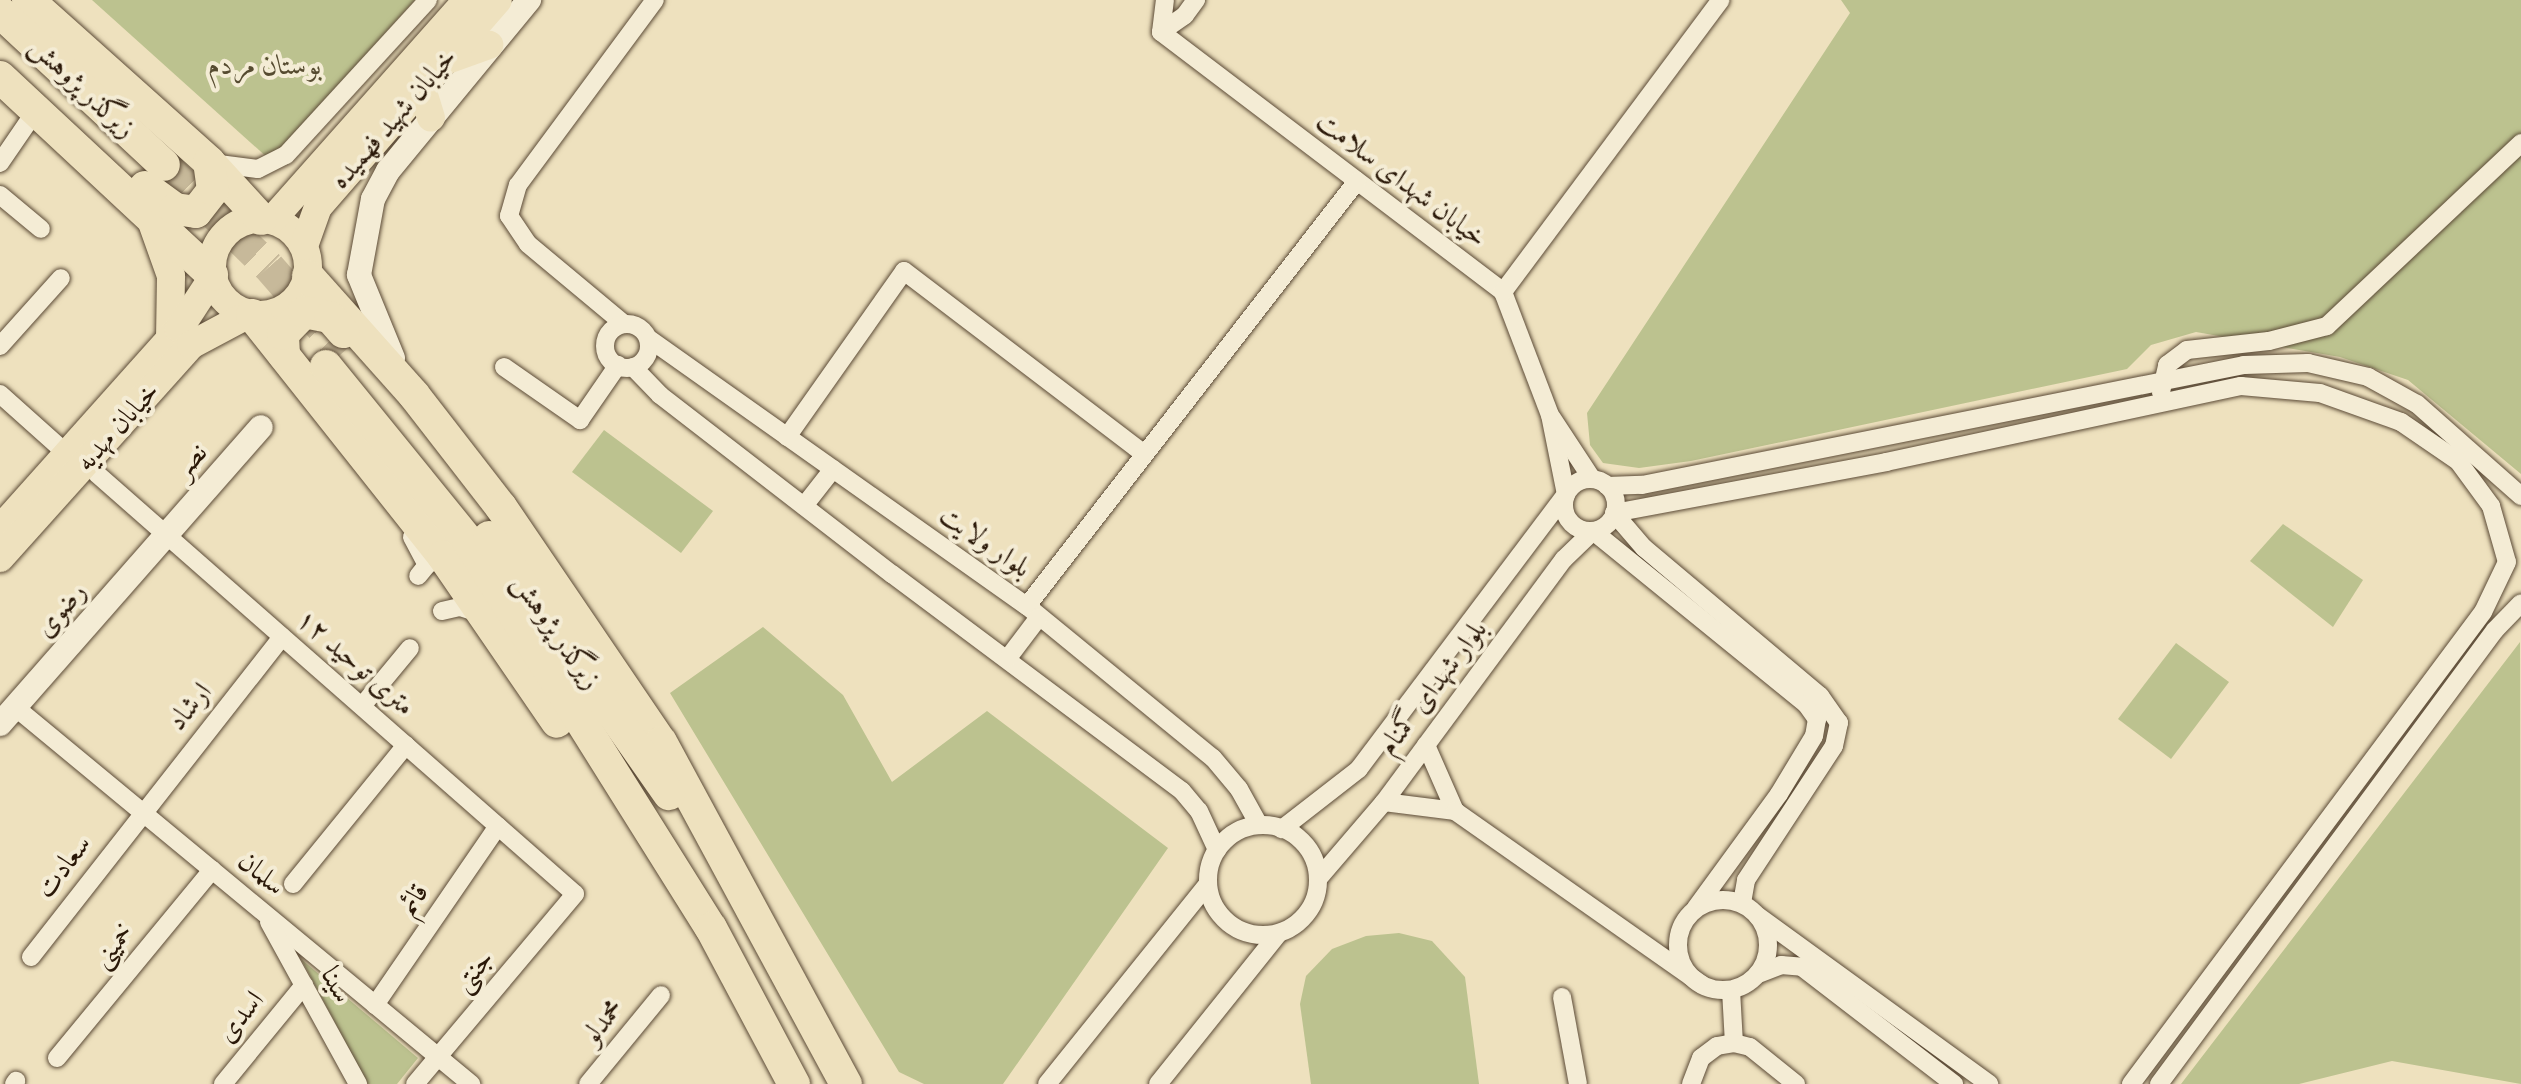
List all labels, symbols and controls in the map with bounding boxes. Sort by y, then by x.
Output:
street label: زیرگذر پژوهش [22,30,142,146]
street label: خیابان شهید فهمیده [324,42,464,196]
park label: بوستان مردم [208,49,322,83]
street label: خیابان شهدای سلامت [1309,105,1493,255]
street label: خیابان مهدیه [69,375,167,479]
street label: نصر [167,437,215,485]
street label: بلوار ولایت [933,499,1037,585]
street label: زیرگذر پژوهش [504,568,608,696]
street label: رضوی [28,576,94,644]
street label: ۱۲ متری توحید [289,603,421,723]
street label: بلوار شهدای گمنام [1371,614,1495,762]
street label: ارشاد [161,676,219,738]
street label: سعادت [29,829,99,905]
street label: سلمان [230,845,292,903]
street label: قائم [391,878,437,922]
street label: خمینی [85,917,141,975]
street label: جنتی [446,943,502,999]
street label: سینا [313,961,359,1009]
street label: اسدی [210,984,272,1050]
street label: محمدلو [575,993,631,1051]

